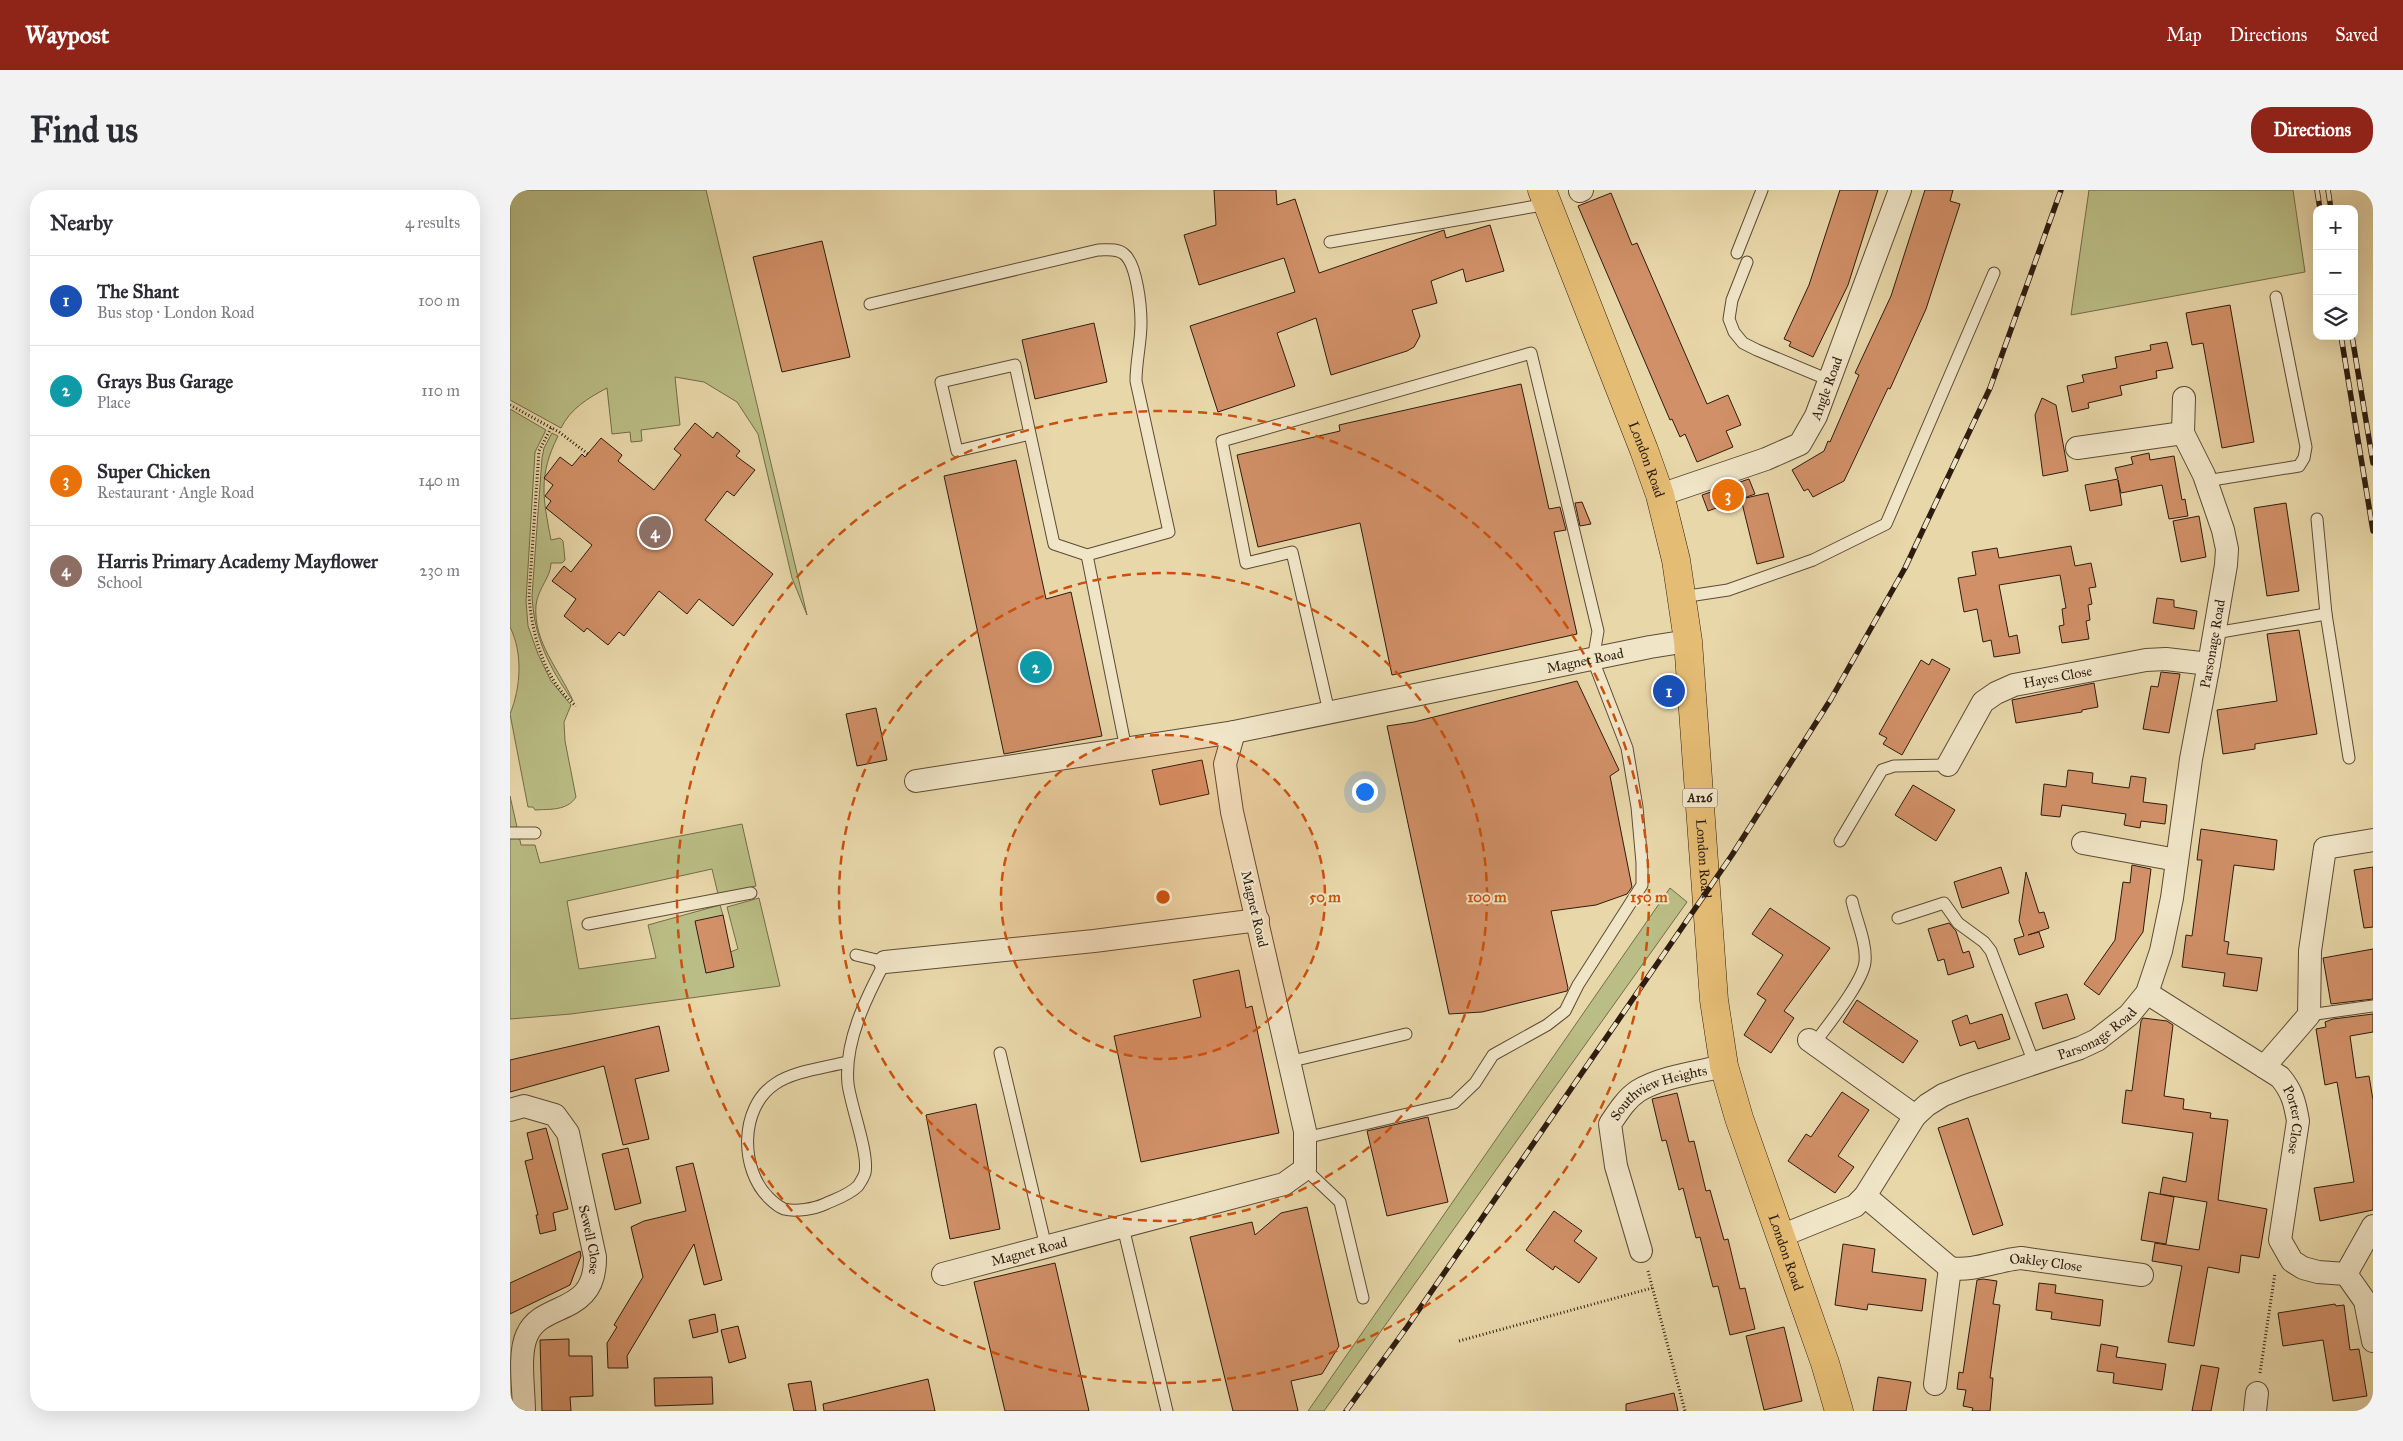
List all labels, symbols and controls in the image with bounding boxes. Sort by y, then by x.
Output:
text: Waypost [25,20,109,50]
text: Map [2166,24,2202,46]
text: Directions [2230,24,2307,46]
text: Saved [2335,24,2378,46]
button: Directions [2251,107,2373,153]
text: Find us [30,109,138,152]
map controls [2313,205,2358,340]
button: + [2313,205,2358,250]
text: Nearby [50,210,113,236]
text: 4 results [405,213,460,232]
button: − [2313,250,2358,295]
text: The Shant [97,280,179,303]
text: 1 [63,291,69,310]
text: 100 m [418,291,460,310]
button: layers [2313,295,2358,340]
text: Bus stop · London Road [97,303,255,322]
street label: Angle Road [1807,354,1846,423]
text: Grays Bus Garage [97,370,233,393]
text: 2 [62,381,70,400]
text: 110 m [421,381,460,400]
text: Place [97,393,131,412]
street label: London Road [1625,419,1668,500]
text: Super Chicken [97,460,210,483]
text: 3 [63,471,69,490]
text: 140 m [419,471,460,490]
pin: 3 [1712,476,1744,514]
text: Restaurant · Angle Road [97,483,254,502]
pin: 4 [639,513,671,551]
text: Harris Primary Academy Mayflower [97,550,378,573]
text: 4 [62,561,70,580]
text: 230 m [420,561,460,580]
text: School [97,573,142,592]
street label: Parsonage Road [2197,598,2229,690]
street label: Magnet Road [1545,645,1625,677]
pin: 2 [1020,648,1052,686]
street label: Hayes Close [2022,662,2094,692]
pin: 1 [1653,672,1685,710]
your location [1352,779,1378,805]
road number: A126 [1682,788,1718,808]
street label: London Road [1692,818,1715,899]
street label: Magnet Road [1237,869,1272,949]
centre of rings [1154,888,1172,906]
text: 50 m [1309,888,1341,906]
text: 100 m [1467,888,1507,906]
text: 150 m [1630,888,1668,906]
street label: Parsonage Road [2055,1004,2141,1064]
street label: Southview Heights [1607,1062,1709,1124]
street label: Porter Close [2279,1082,2306,1156]
street label: Sewell Close [575,1203,603,1276]
street label: London Road [1764,1212,1807,1293]
street label: Magnet Road [989,1234,1069,1270]
street label: Oakley Close [2008,1250,2083,1276]

